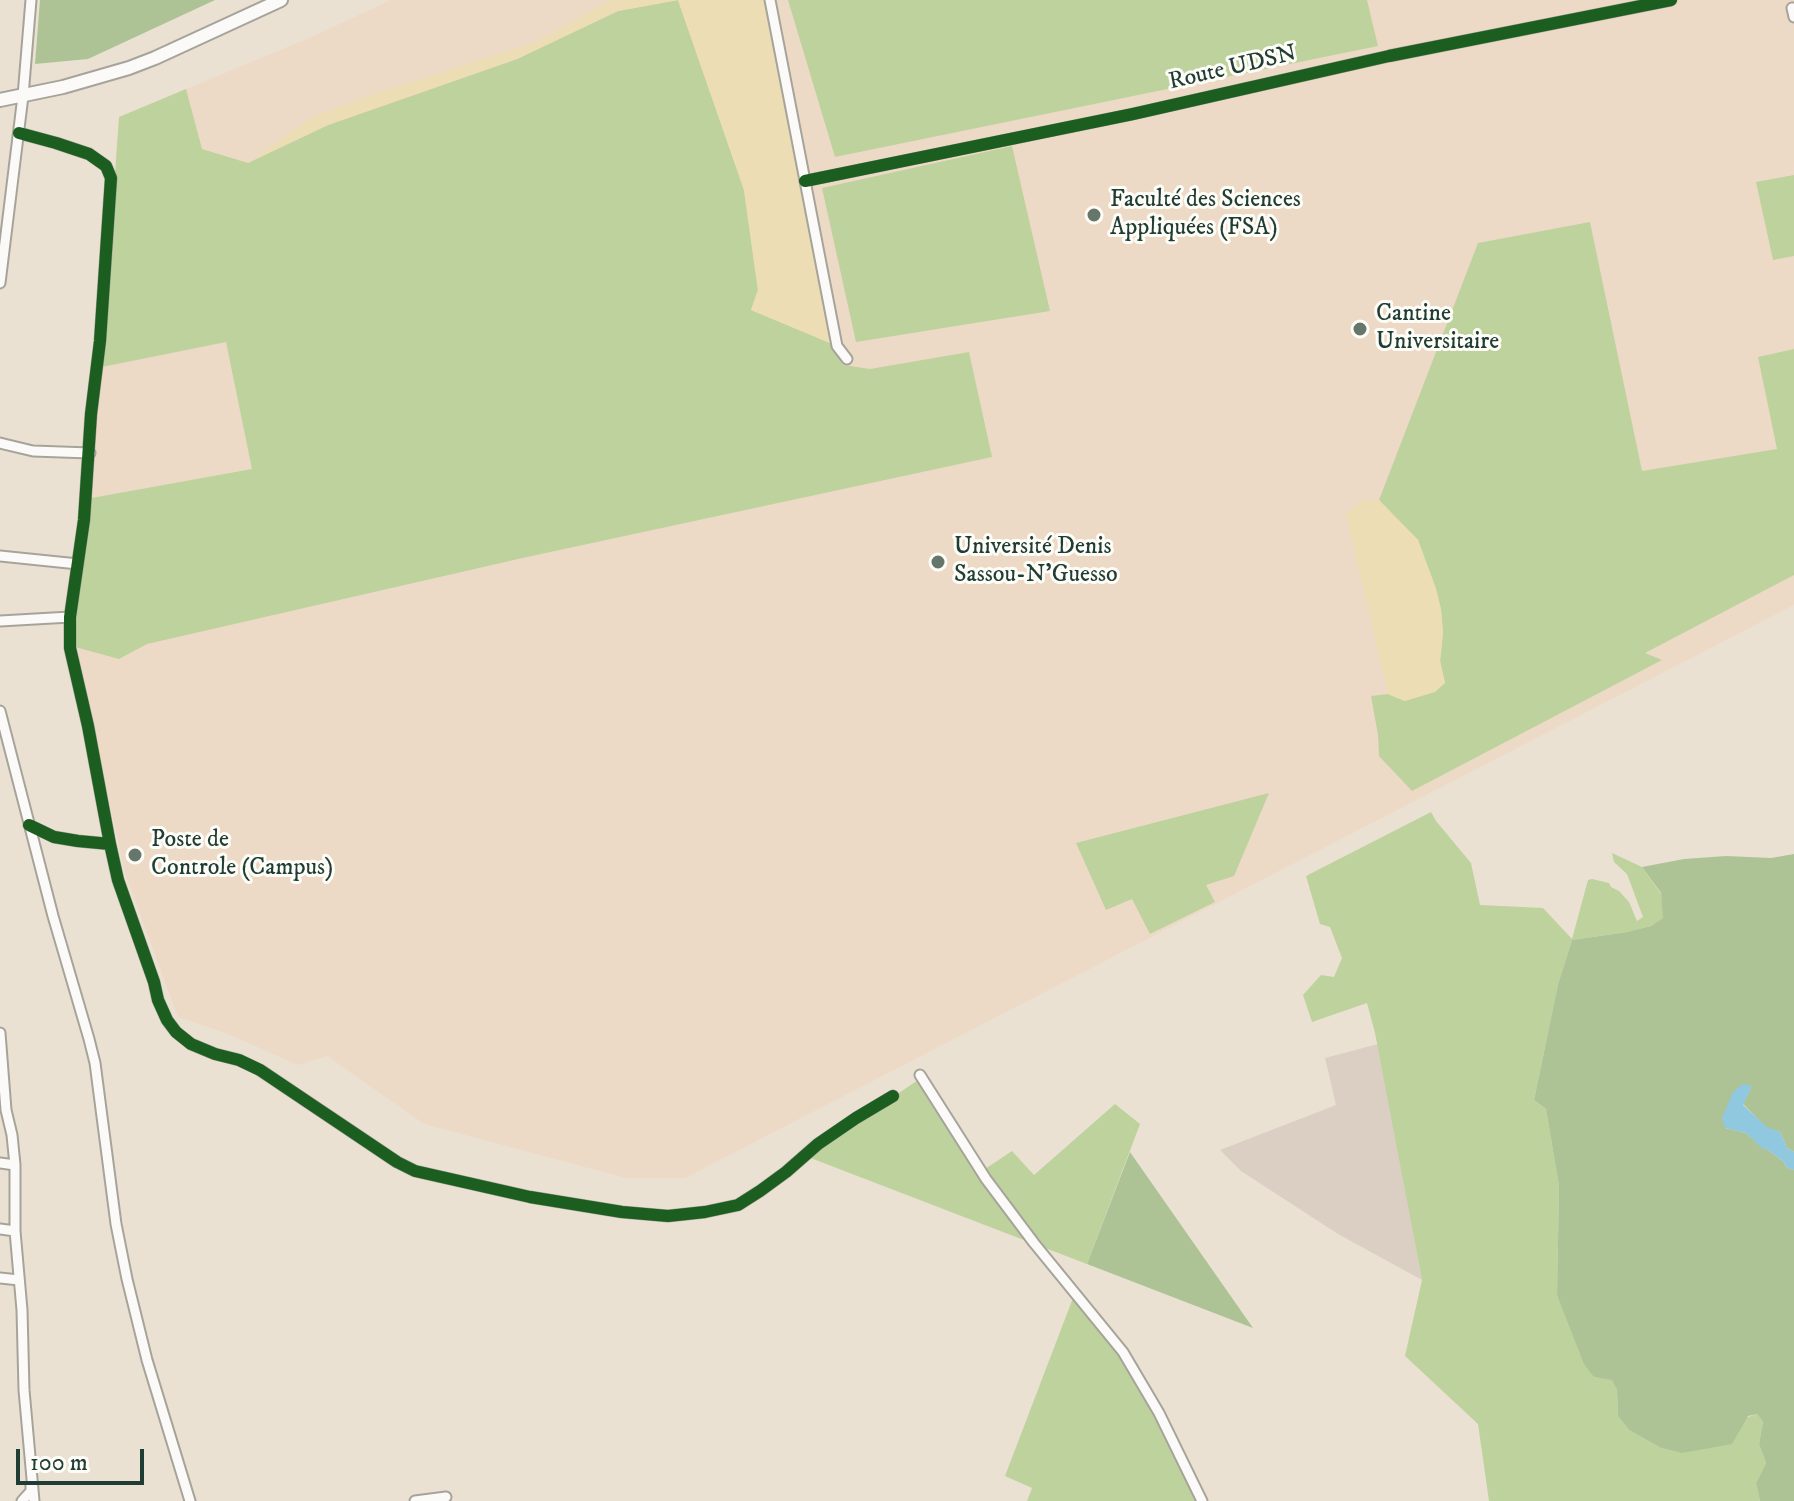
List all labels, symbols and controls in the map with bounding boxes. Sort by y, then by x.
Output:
street label: Route UDSN [1166,40,1300,98]
place label: Faculté des Sciences Appliquées (FSA) [1110,187,1301,243]
marker: Faculté des Sciences Appliquées (FSA) [1085,206,1103,224]
place label: Cantine Universitaire [1376,301,1499,357]
marker: Cantine Universitaire [1351,320,1369,338]
place label: Université Denis Sassou-N'Guesso [954,534,1118,590]
marker: Université Denis Sassou-N'Guesso [929,553,947,571]
place label: Poste de Controle (Campus) [151,827,333,883]
marker: Poste de Controle (Campus) [126,846,144,864]
scale bar [20,1433,148,1483]
text: 100 m [30,1448,88,1478]

